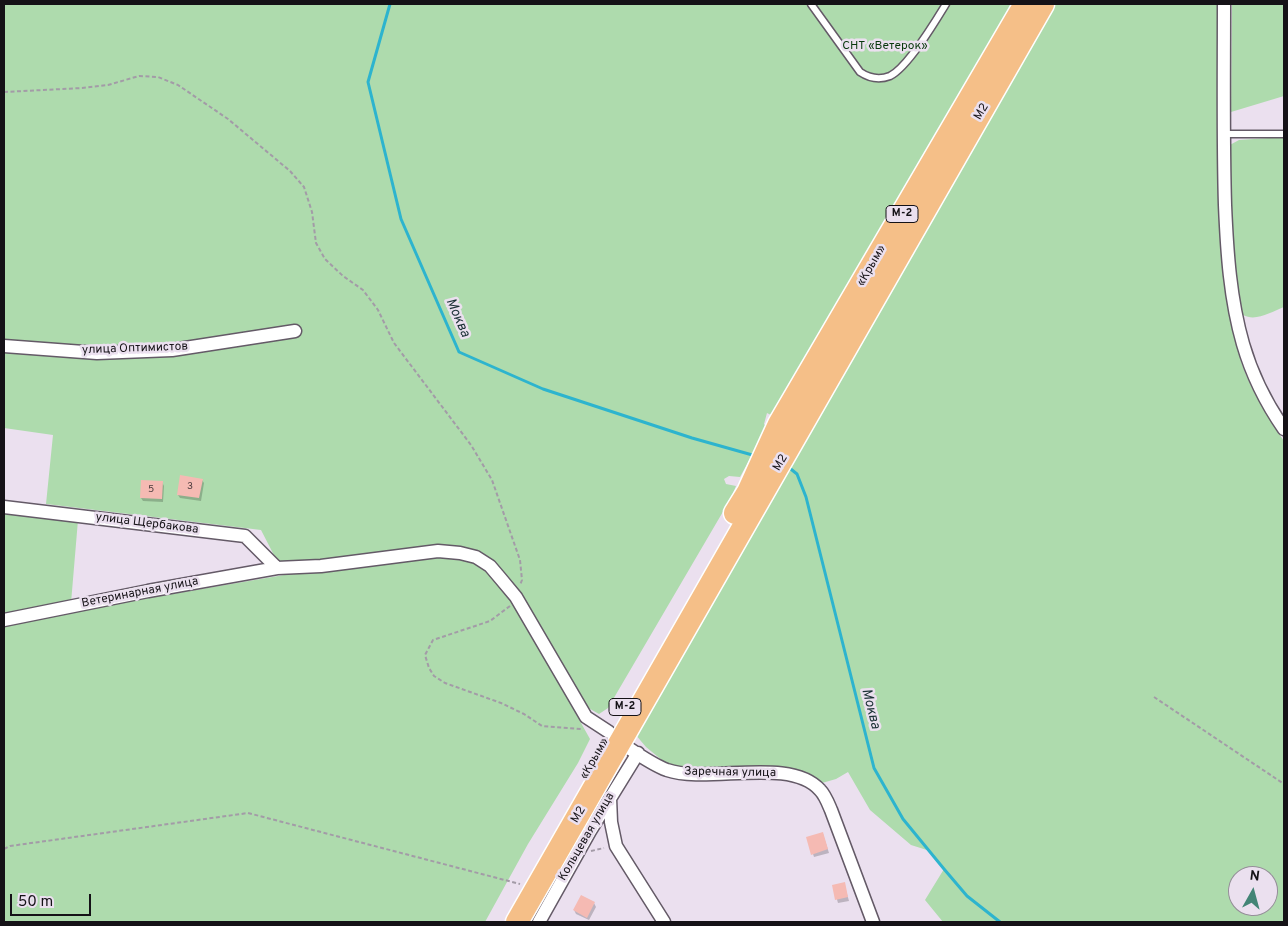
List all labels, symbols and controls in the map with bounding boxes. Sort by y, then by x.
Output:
park label: СНТ «Ветерок» [842,40,928,54]
street label: М2 [972,101,992,123]
road number: М-2 [886,205,918,222]
street label: «Крым» [855,243,889,289]
water label: Моква [441,296,473,340]
street label: улица Оптимистов [82,340,188,358]
street label: М2 [771,452,791,474]
house number: 3 [187,481,193,493]
house number: 5 [148,484,154,496]
street label: улица Щербакова [95,511,199,537]
street label: Ветеринарная улица [80,575,200,611]
water label: Моква [857,687,883,731]
road number: М-2 [609,699,641,716]
street label: «Крым» [578,736,612,782]
street label: Заречная улица [684,765,776,781]
street label: Кольцевая улица [556,790,618,884]
street label: М2 [569,804,589,826]
north arrow [1228,866,1278,916]
text: N [1249,868,1261,886]
scale bar [12,884,94,916]
text: 50 m [18,893,53,912]

